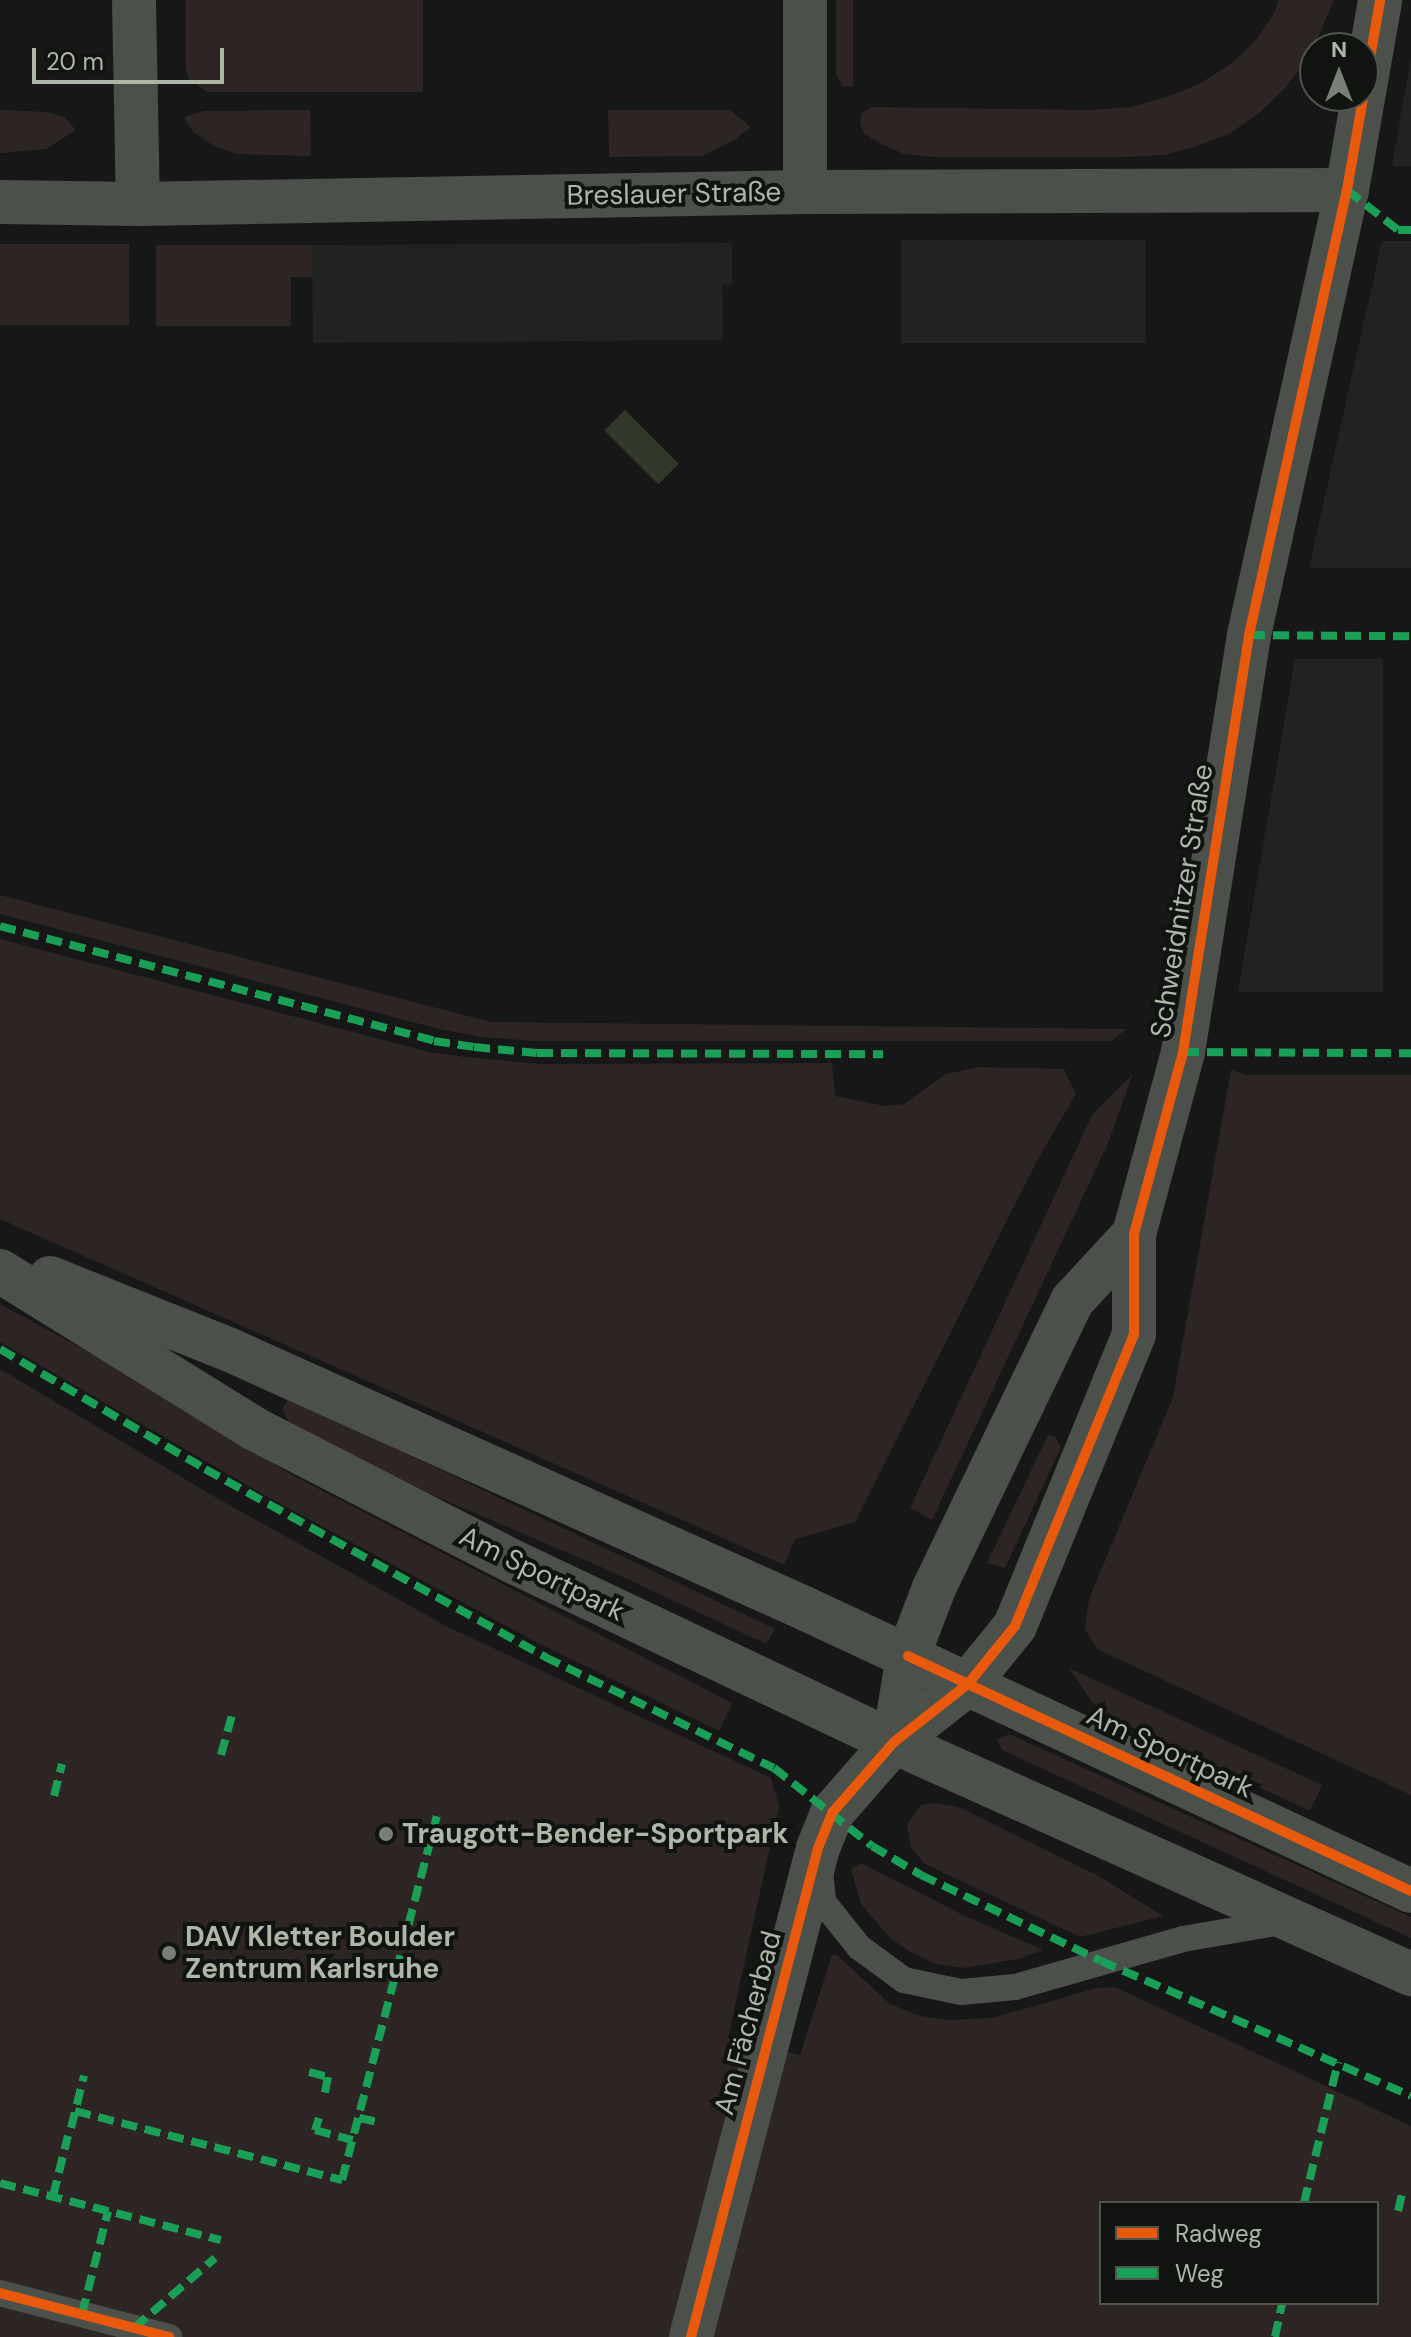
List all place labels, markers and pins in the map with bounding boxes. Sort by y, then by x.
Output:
place label: Traugott-Bender-Sportpark [402,1817,789,1851]
marker: Traugott-Bender-Sportpark [377,1825,395,1843]
place label: DAV Kletter Boulder Zentrum Karlsruhe [185,1920,455,1986]
marker: DAV Kletter Boulder Zentrum Karlsruhe [160,1944,178,1962]

